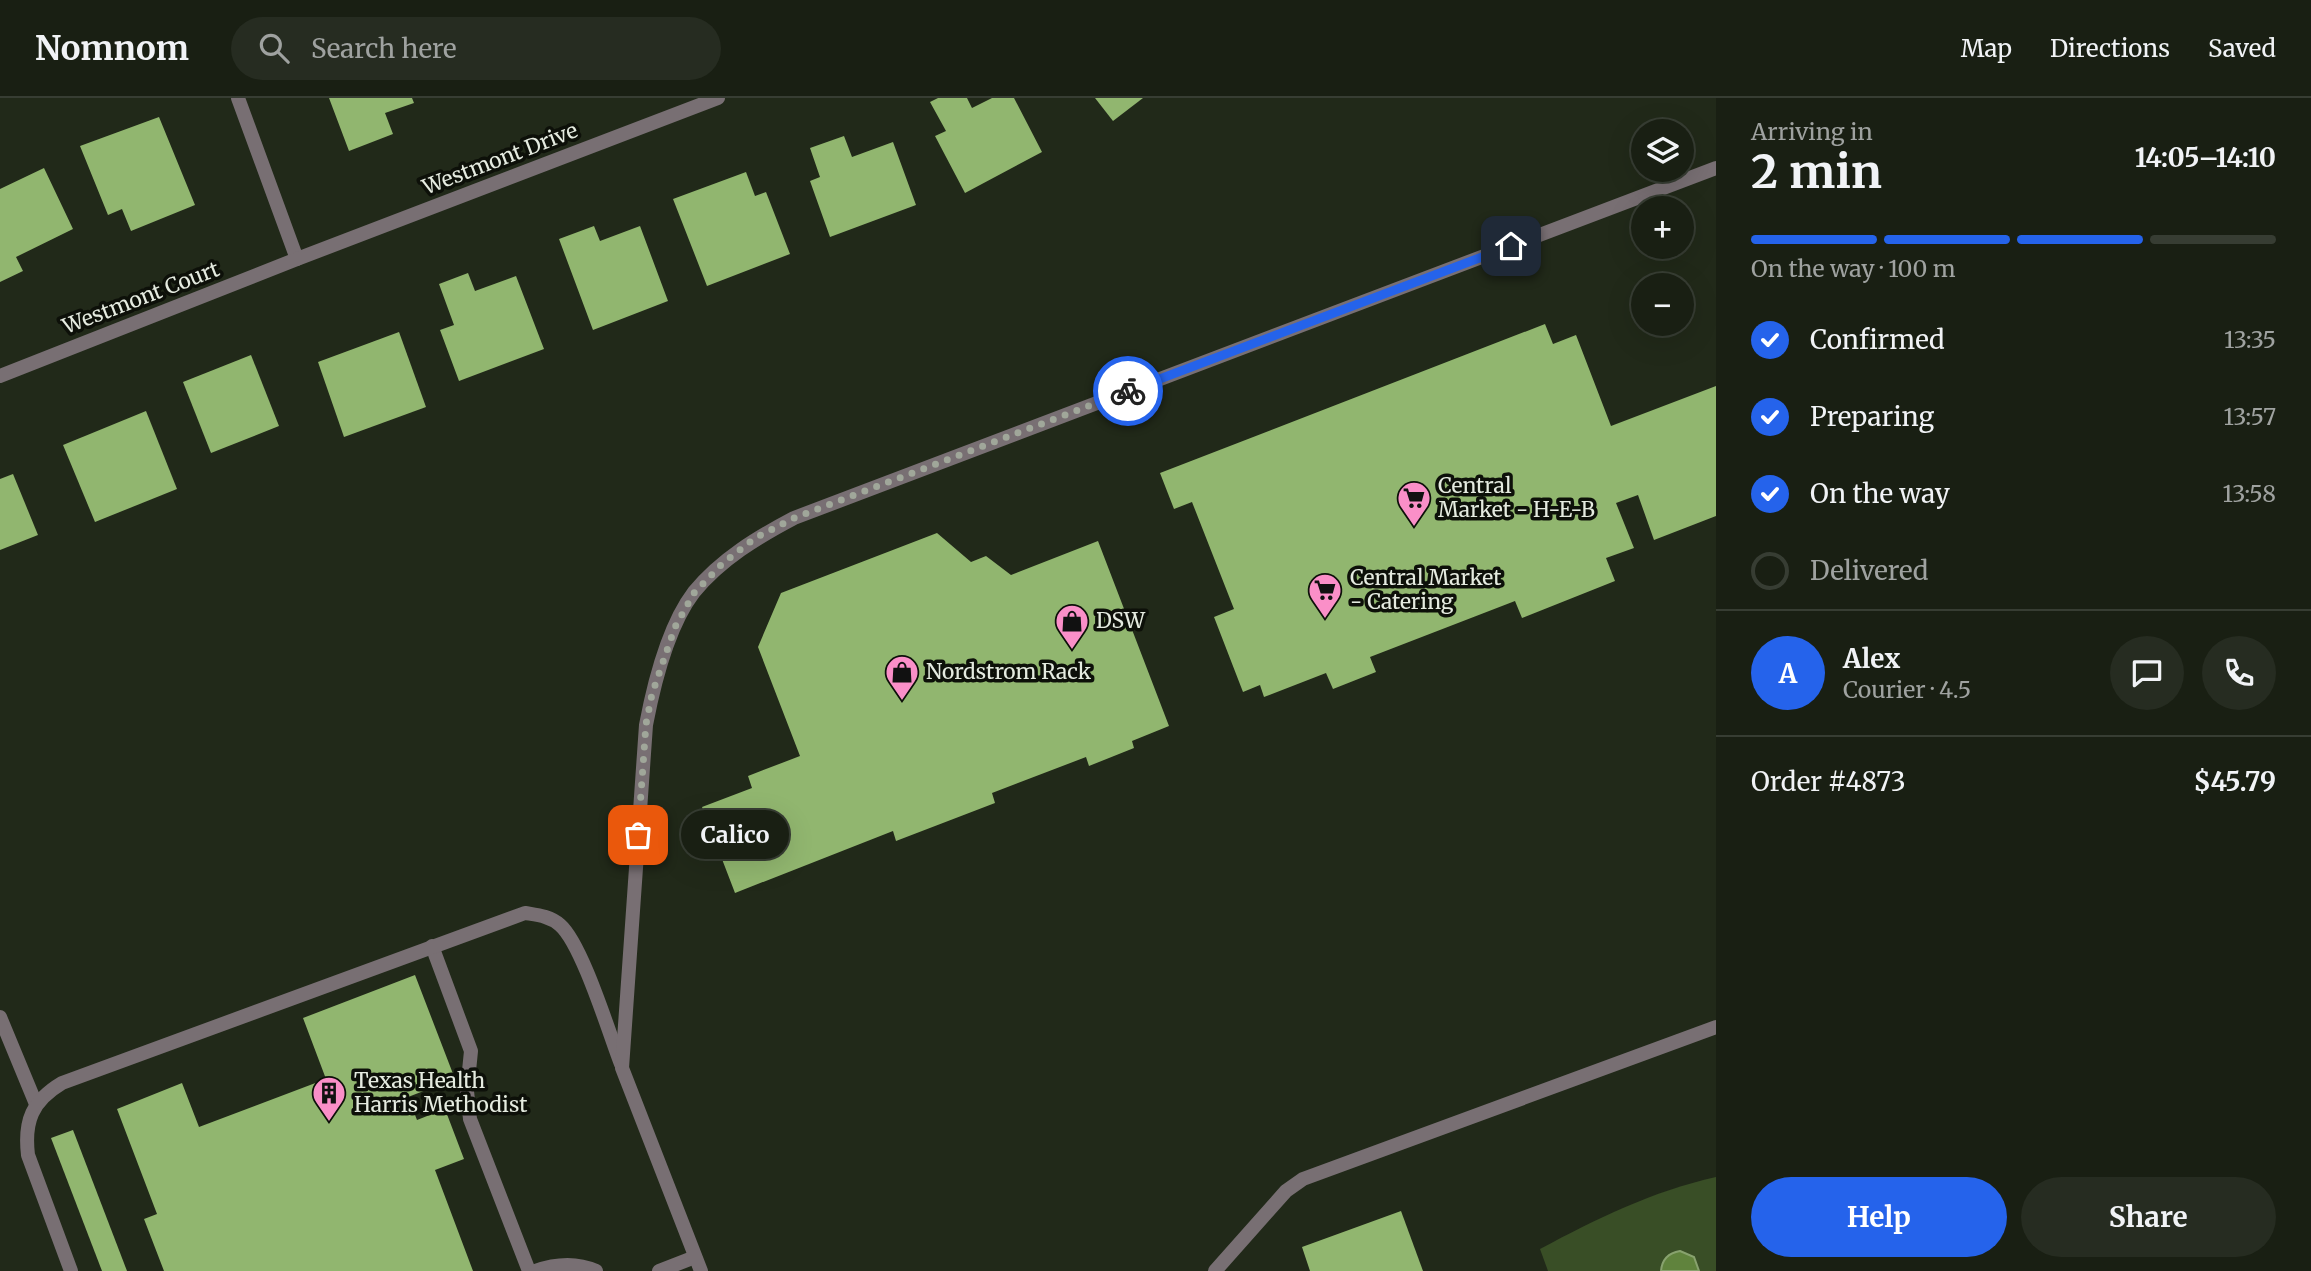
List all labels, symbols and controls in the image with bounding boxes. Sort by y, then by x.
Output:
search box [231,17,721,80]
text: Nomnom [35,28,189,69]
icon: search [255,29,293,67]
text: Search here [311,32,457,65]
text: Map [1961,33,2012,64]
text: Directions [2050,33,2170,64]
text: Saved [2208,33,2276,64]
street label: Westmont Drive [417,117,581,201]
text: Arriving in [1751,117,1873,146]
map controls [1631,119,1694,336]
button: layers [1631,119,1694,182]
text: 14:05–14:10 [2135,141,2276,174]
text: 2 min [1751,143,1882,201]
button: + [1631,196,1694,259]
pin [1481,216,1541,276]
icon: home [1492,227,1530,265]
text: On the way · 100 m [1751,254,1956,283]
street label: Westmont Court [58,255,223,340]
button: − [1631,273,1694,336]
icon: check [1751,321,1789,359]
text: Confirmed [1810,323,1945,356]
text: 13:35 [2224,325,2276,354]
courier [1093,356,1163,426]
icon: bike [1109,372,1147,410]
icon: check [1751,398,1789,436]
text: Preparing [1810,400,1934,433]
text: 13:57 [2224,402,2276,431]
place label: Central Market - H-E-B [1438,472,1595,523]
icon: check [1751,475,1789,513]
text: On the way [1810,477,1950,510]
supermarket icon: Central Market - H-E-B [1395,479,1433,528]
text: 13:58 [2222,479,2276,508]
text: Delivered [1810,554,1929,587]
place label: Central Market - Catering [1350,564,1501,615]
supermarket icon: Central Market - Catering [1306,571,1344,620]
shop icon: DSW [1053,602,1091,651]
place label: DSW [1096,607,1146,634]
button: chat [2110,636,2184,710]
button: phone [2202,636,2276,710]
text: Alex [1843,642,1900,675]
shop icon: Nordstrom Rack [883,653,921,702]
text: A [1779,657,1797,690]
place label: Nordstrom Rack [926,658,1092,685]
text: Courier · 4.5 [1843,675,1971,704]
text: Order #4873 [1751,765,1906,798]
text: $45.79 [2194,765,2276,798]
pin [608,805,668,865]
callout: Calico [680,810,788,860]
icon: bag [619,816,657,854]
text: Calico [701,820,769,849]
place label: Texas Health Harris Methodist [354,1067,527,1118]
building icon: Texas Health Harris Methodist [310,1074,348,1123]
button: Help [1751,1177,2007,1257]
button: Share [2021,1177,2276,1257]

